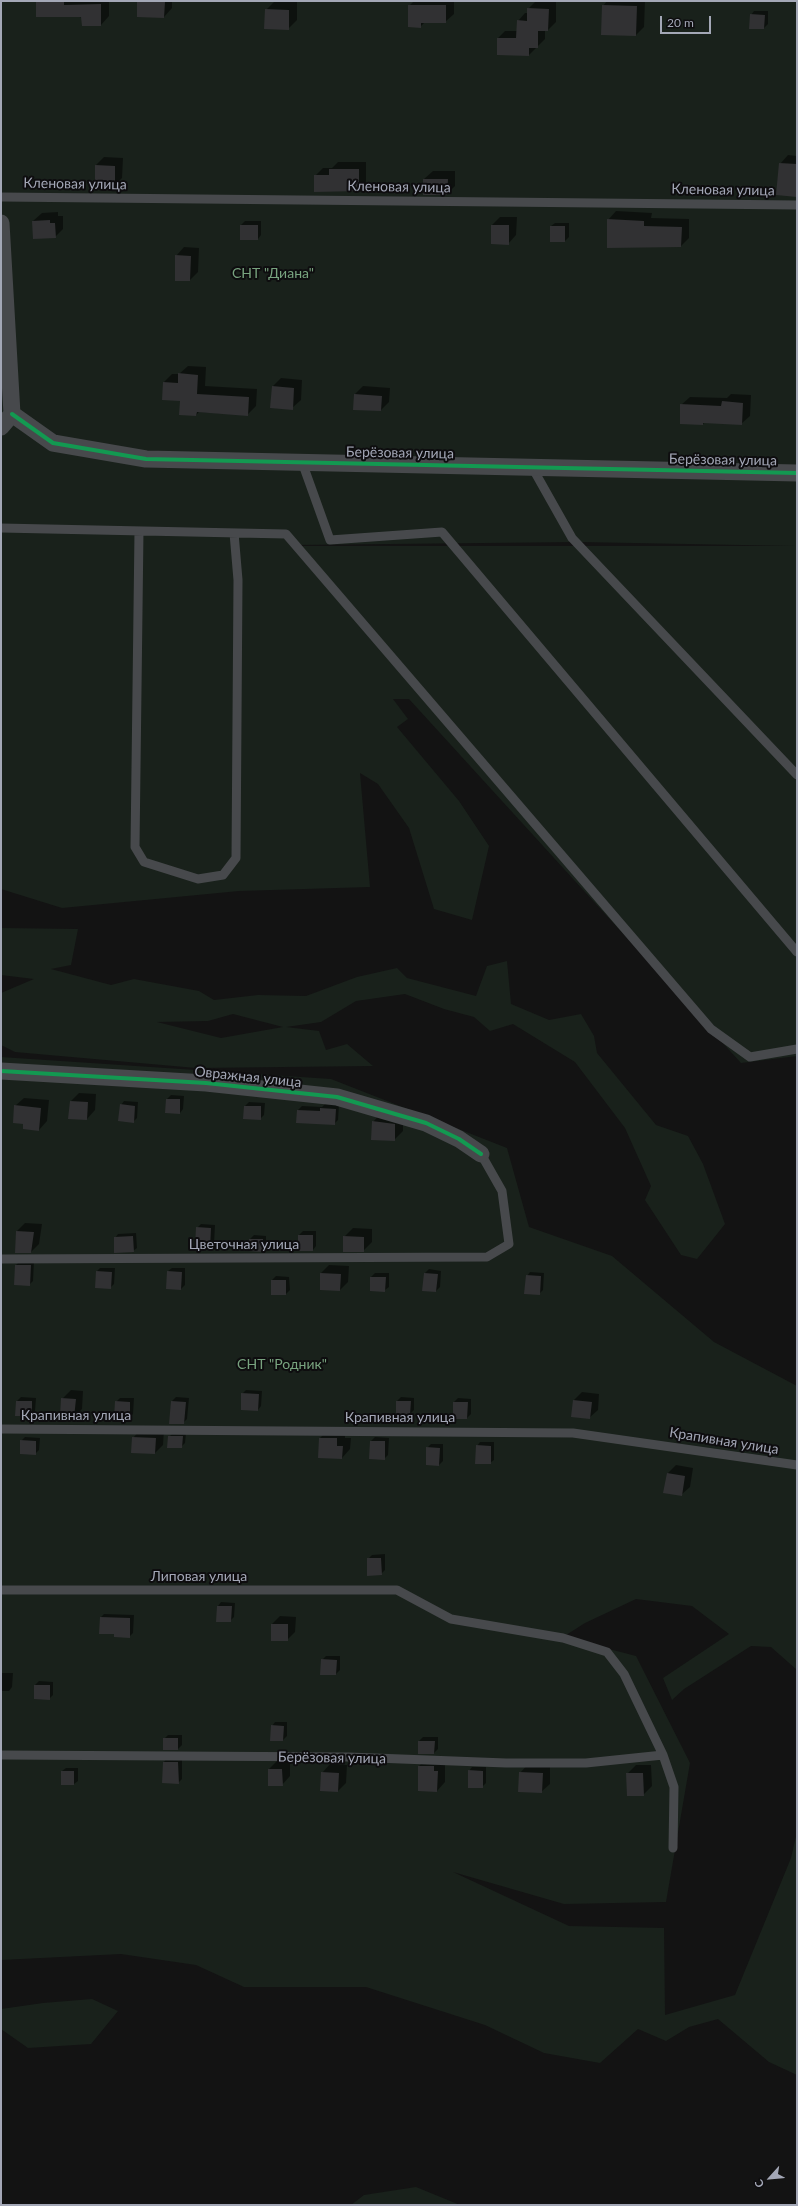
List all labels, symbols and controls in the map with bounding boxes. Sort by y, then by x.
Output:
scale bar [662,8,713,34]
text: 20 m [667,15,694,30]
street label: Кленовая улица [23,175,127,193]
street label: Кленовая улица [347,178,451,196]
street label: Кленовая улица [671,181,775,199]
park label: СНТ "Диана" [232,265,314,281]
street label: Берёзовая улица [346,444,454,462]
street label: Берёзовая улица [669,451,777,469]
street label: Овражная улица [194,1063,302,1091]
street label: Цветочная улица [189,1236,299,1252]
park label: СНТ "Родник" [237,1356,327,1372]
street label: Крапивная улица [21,1407,131,1423]
street label: Крапивная улица [345,1409,455,1425]
street label: Крапивная улица [668,1424,780,1458]
street label: Липовая улица [151,1568,247,1584]
street label: Берёзовая улица [278,1749,386,1767]
north arrow [750,2158,790,2198]
text: С [751,2177,766,2190]

